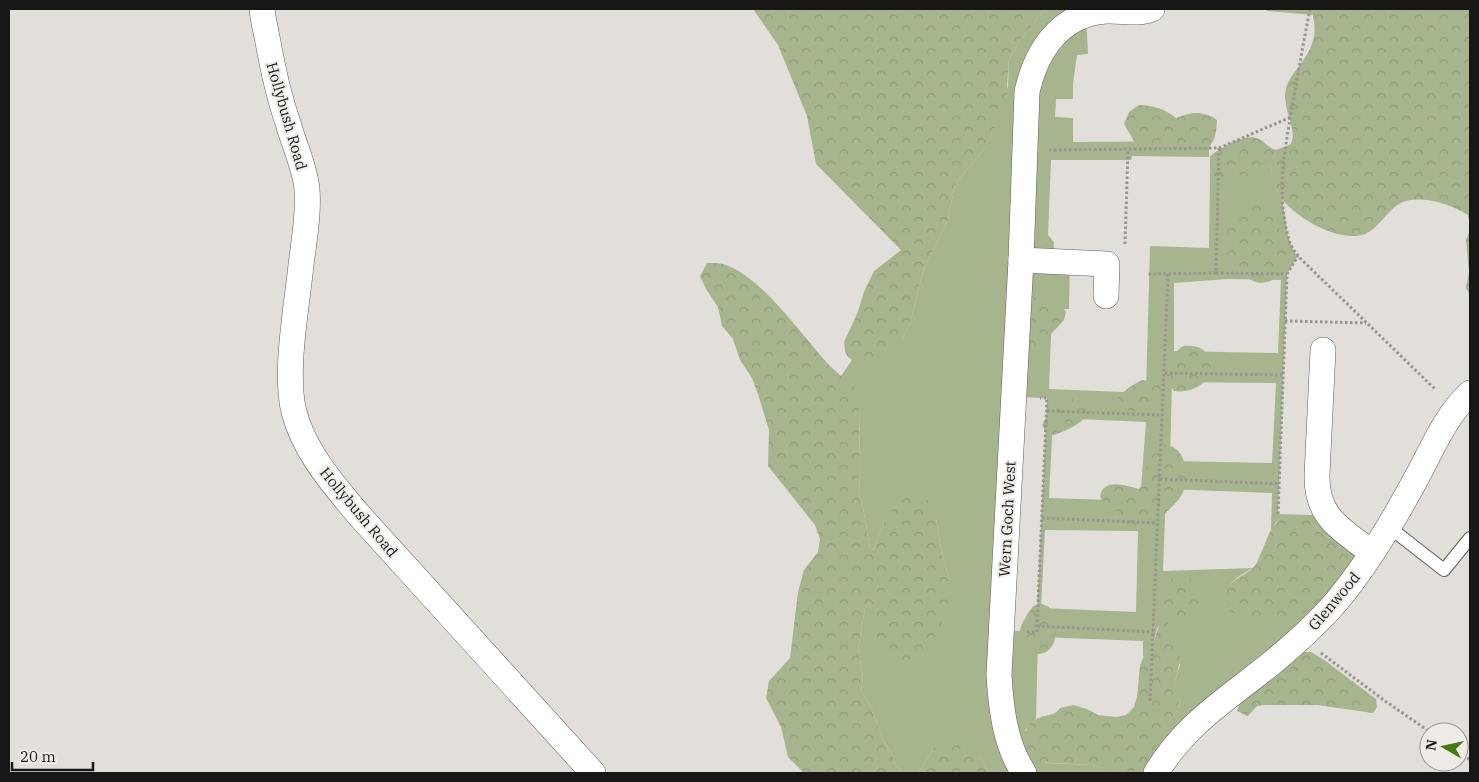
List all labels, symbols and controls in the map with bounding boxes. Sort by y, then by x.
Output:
street label: Hollybush Road [263,60,311,172]
street label: Wern Goch West [994,461,1020,577]
street label: Hollybush Road [316,463,402,561]
street label: Glenwood [1304,568,1364,634]
north arrow [1419,722,1469,772]
text: N [1421,738,1441,752]
scale bar [12,740,94,772]
text: 20 m [20,747,56,766]

